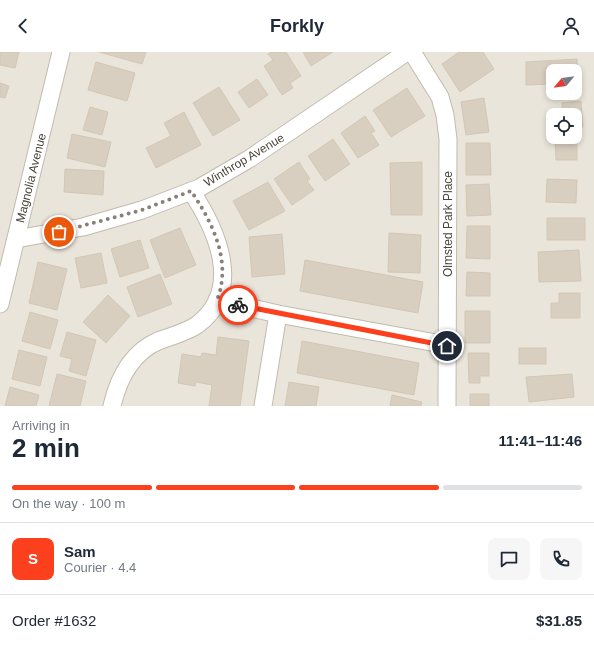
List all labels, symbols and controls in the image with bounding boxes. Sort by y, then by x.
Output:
icon: back [12,15,34,37]
icon: person [560,15,582,37]
text: Forkly [270,16,324,36]
north arrow [546,64,582,100]
map controls [546,64,582,144]
button: locate [546,108,582,144]
street label: Winthrop Avenue [201,130,287,189]
street label: Magnolia Avenue [13,131,49,224]
street label: Olmsted Park Place [441,171,455,277]
pin [42,215,76,249]
icon: bag [48,221,70,243]
courier [218,285,258,325]
icon: bike [227,294,249,316]
pin [430,329,464,363]
icon: home [436,335,458,357]
text: Arriving in [12,418,70,433]
text: 11:41–11:46 [499,432,582,449]
text: 2 min [12,433,80,463]
text: On the way · 100 m [12,496,125,511]
button: chat [488,538,530,580]
button: phone [540,538,582,580]
text: Sam [64,543,96,560]
text: S [28,550,38,567]
text: Courier · 4.4 [64,560,136,575]
text: Order #1632 [12,612,96,629]
text: $31.85 [536,612,582,629]

